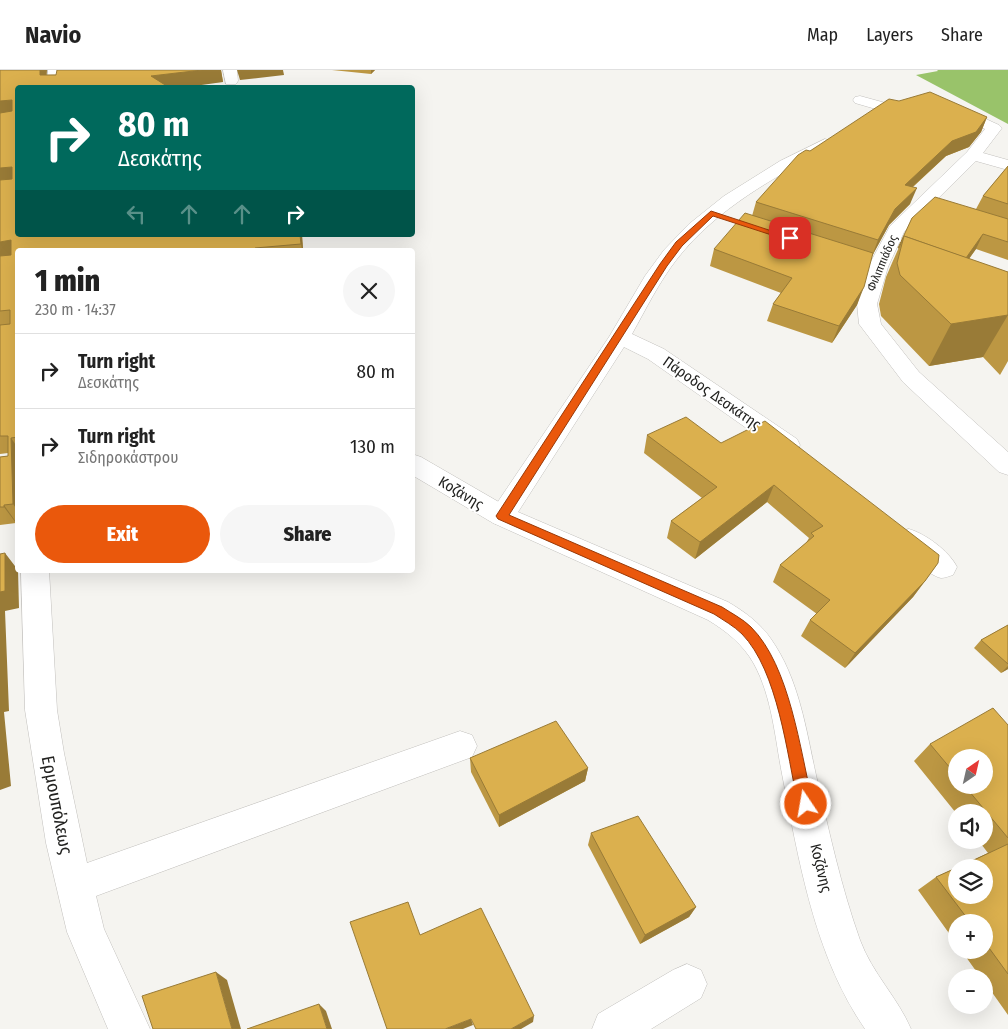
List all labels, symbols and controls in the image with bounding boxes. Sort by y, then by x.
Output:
text: Navio [25,21,81,49]
text: Map [807,24,838,46]
text: Layers [866,24,913,46]
text: Share [941,24,983,46]
text: 80 m [118,103,190,145]
icon: right [35,105,100,170]
text: Δεσκάτης [118,145,202,172]
icon: left [122,200,150,228]
icon: ahead [175,200,203,228]
icon: ahead [228,200,256,228]
icon: right [281,200,309,228]
pin [769,217,811,259]
icon: arrive [776,224,804,252]
street label: Φιλιππιάδος [864,233,900,293]
text: 1 min [35,263,100,299]
button: close [343,265,395,317]
text: 230 m · 14:37 [35,300,116,319]
text: Turn right [78,350,155,373]
street label: Πάροδος Δεσκάτης [659,352,765,434]
icon: right [35,357,63,385]
text: 80 m [357,360,395,383]
text: Δεσκάτης [78,373,139,392]
text: Turn right [78,425,155,448]
icon: right [35,432,63,460]
text: 130 m [350,435,395,458]
text: Σιδηροκάστρου [78,448,178,467]
street label: Κοζάνης [435,473,487,514]
button: Exit [35,505,210,563]
button: Share [220,505,395,563]
north arrow [948,749,992,794]
map controls [948,749,993,1014]
street label: Ερμουπόλεως [37,754,77,857]
position arrow [779,777,831,829]
button: sound [948,804,993,849]
street label: Κοζάνης [806,842,836,895]
button: layers [948,859,993,904]
button: + [948,914,993,959]
button: − [948,969,993,1014]

